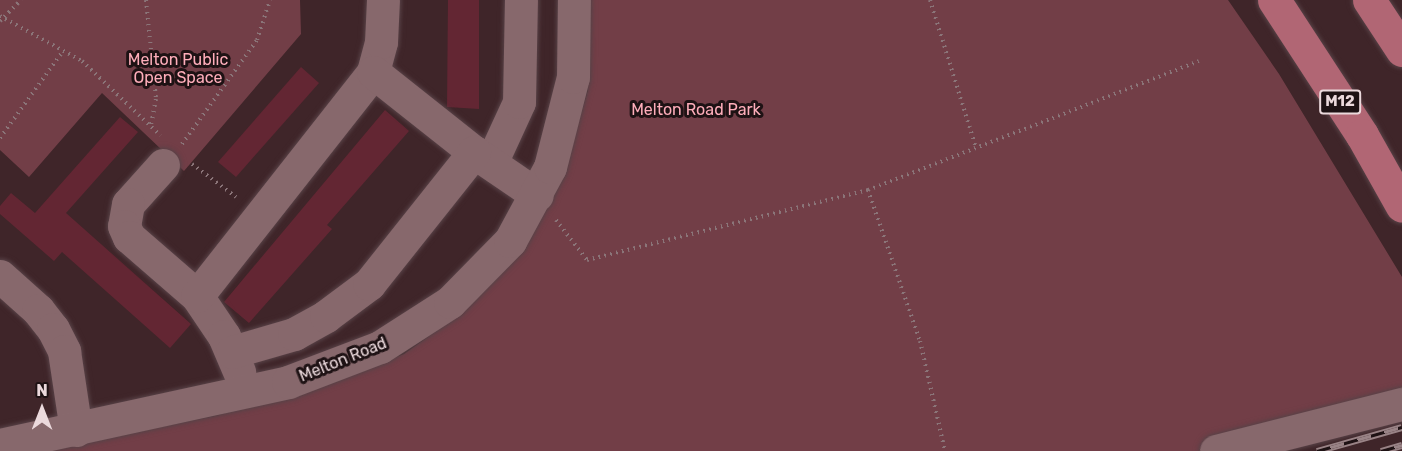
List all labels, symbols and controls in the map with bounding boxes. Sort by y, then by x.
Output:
park label: Melton Public Open Space [128,50,228,88]
road number: M12 [1319,90,1361,114]
park label: Melton Road Park [631,100,761,120]
street label: Melton Road [297,334,389,386]
north arrow [12,379,72,439]
text: N [36,381,48,400]

